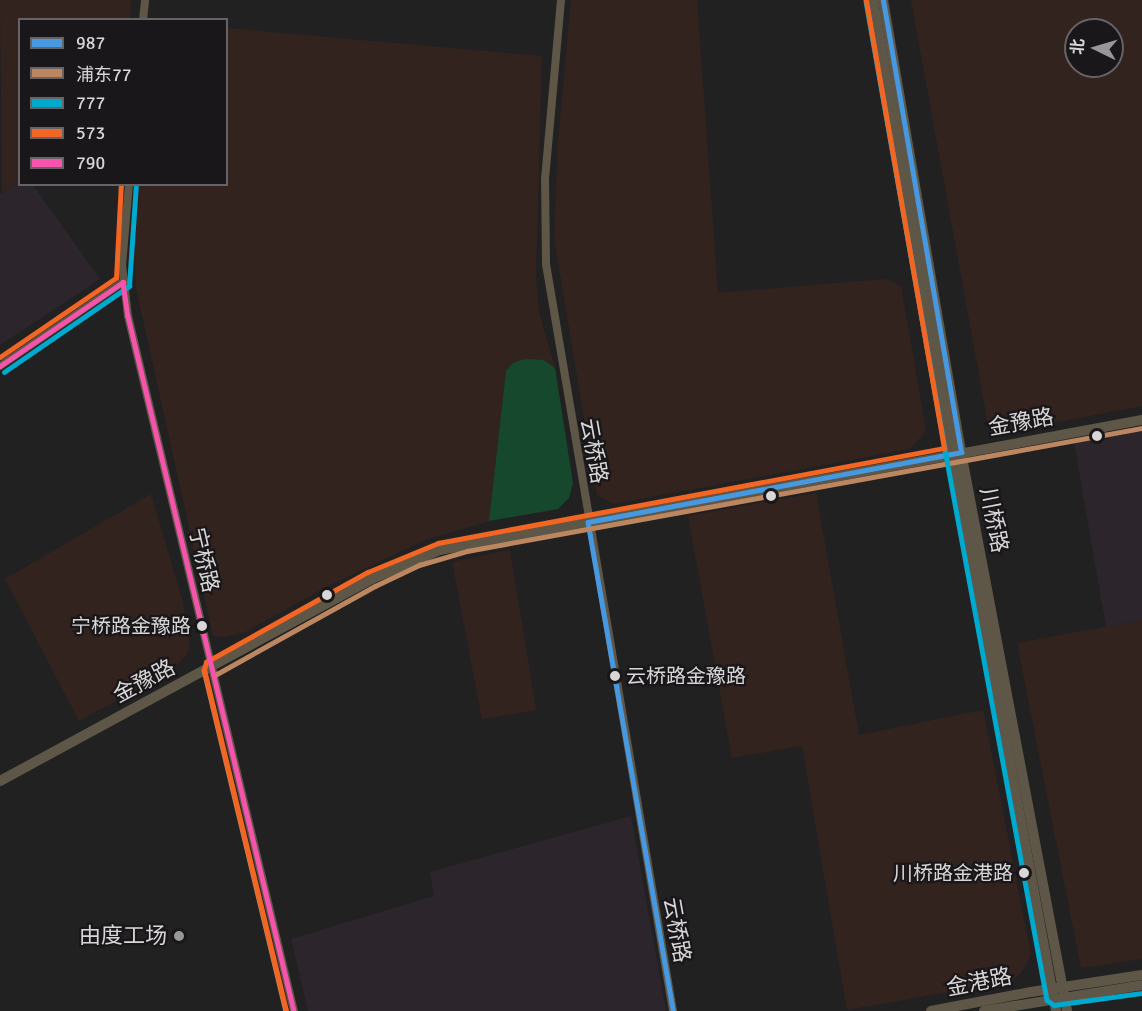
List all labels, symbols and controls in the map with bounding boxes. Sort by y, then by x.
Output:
legend [18,18,228,186]
north arrow [1064,18,1124,78]
text: 987 [76,32,105,54]
text: 北 [1067,38,1089,55]
text: 浦东77 [76,64,131,86]
text: 777 [76,92,105,114]
text: 573 [76,122,105,144]
text: 790 [76,152,105,174]
street label: 金豫路 [986,403,1056,441]
street label: 云桥路 [575,416,613,486]
unlabelled marker [1091,430,1103,442]
street label: 川桥路 [975,485,1013,555]
unlabelled marker [765,490,777,502]
street label: 宁桥路 [184,525,224,595]
unlabelled marker [321,589,333,601]
place label: 宁桥路金豫路 [71,614,191,638]
marker: 宁桥路金豫路 [196,620,208,632]
street label: 金豫路 [109,654,179,708]
place label: 云桥路金豫路 [626,664,746,688]
marker: 云桥路金豫路 [609,670,621,682]
place label: 川桥路金港路 [893,861,1013,885]
marker: 川桥路金港路 [1018,867,1030,879]
street label: 云桥路 [658,895,696,965]
place label: 由度工场 [79,923,167,949]
marker: 由度工场 [172,929,186,943]
street label: 金港路 [944,963,1014,1001]

